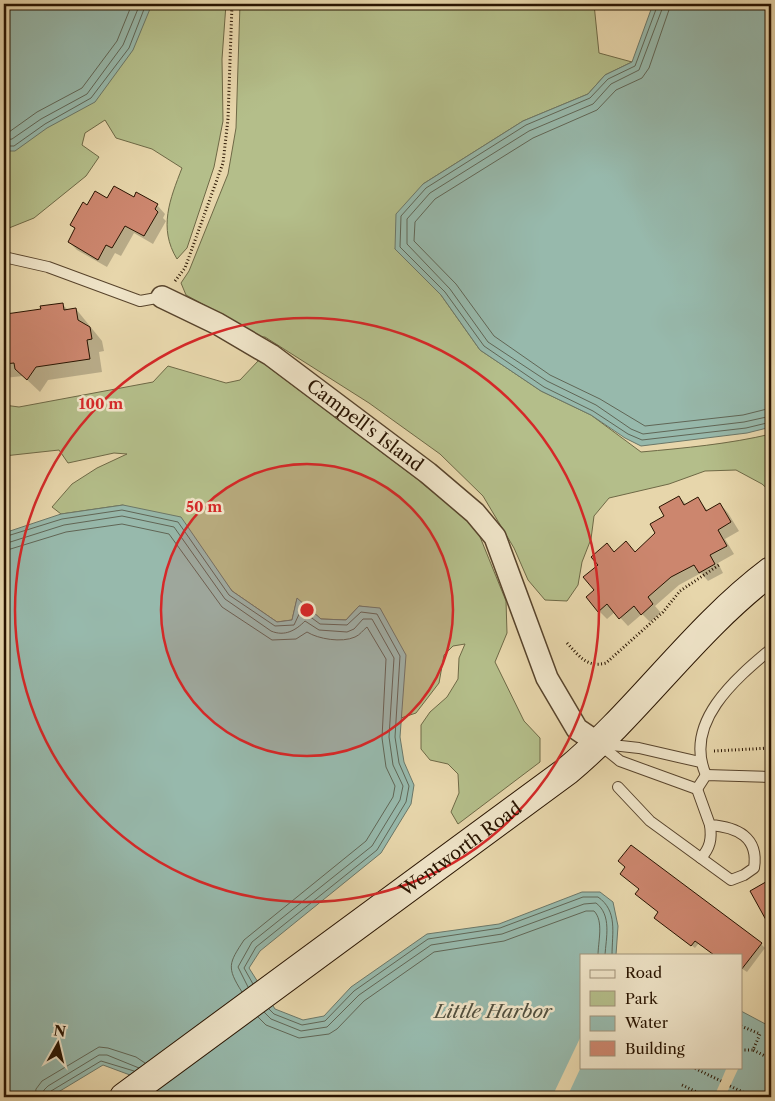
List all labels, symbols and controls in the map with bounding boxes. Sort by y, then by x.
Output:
street label: Campell's Island [302,375,428,476]
text: 100 m [79,394,123,413]
text: 50 m [186,497,222,516]
centre of rings [298,601,316,619]
street label: Wentworth Road [395,797,526,902]
legend [580,954,742,1068]
text: Road [625,963,662,982]
text: Park [625,989,659,1008]
water label: Little Harbor [432,1000,553,1023]
text: Water [624,1013,669,1032]
north arrow [32,1018,82,1068]
text: N [53,1021,67,1041]
text: Building [625,1039,685,1058]

